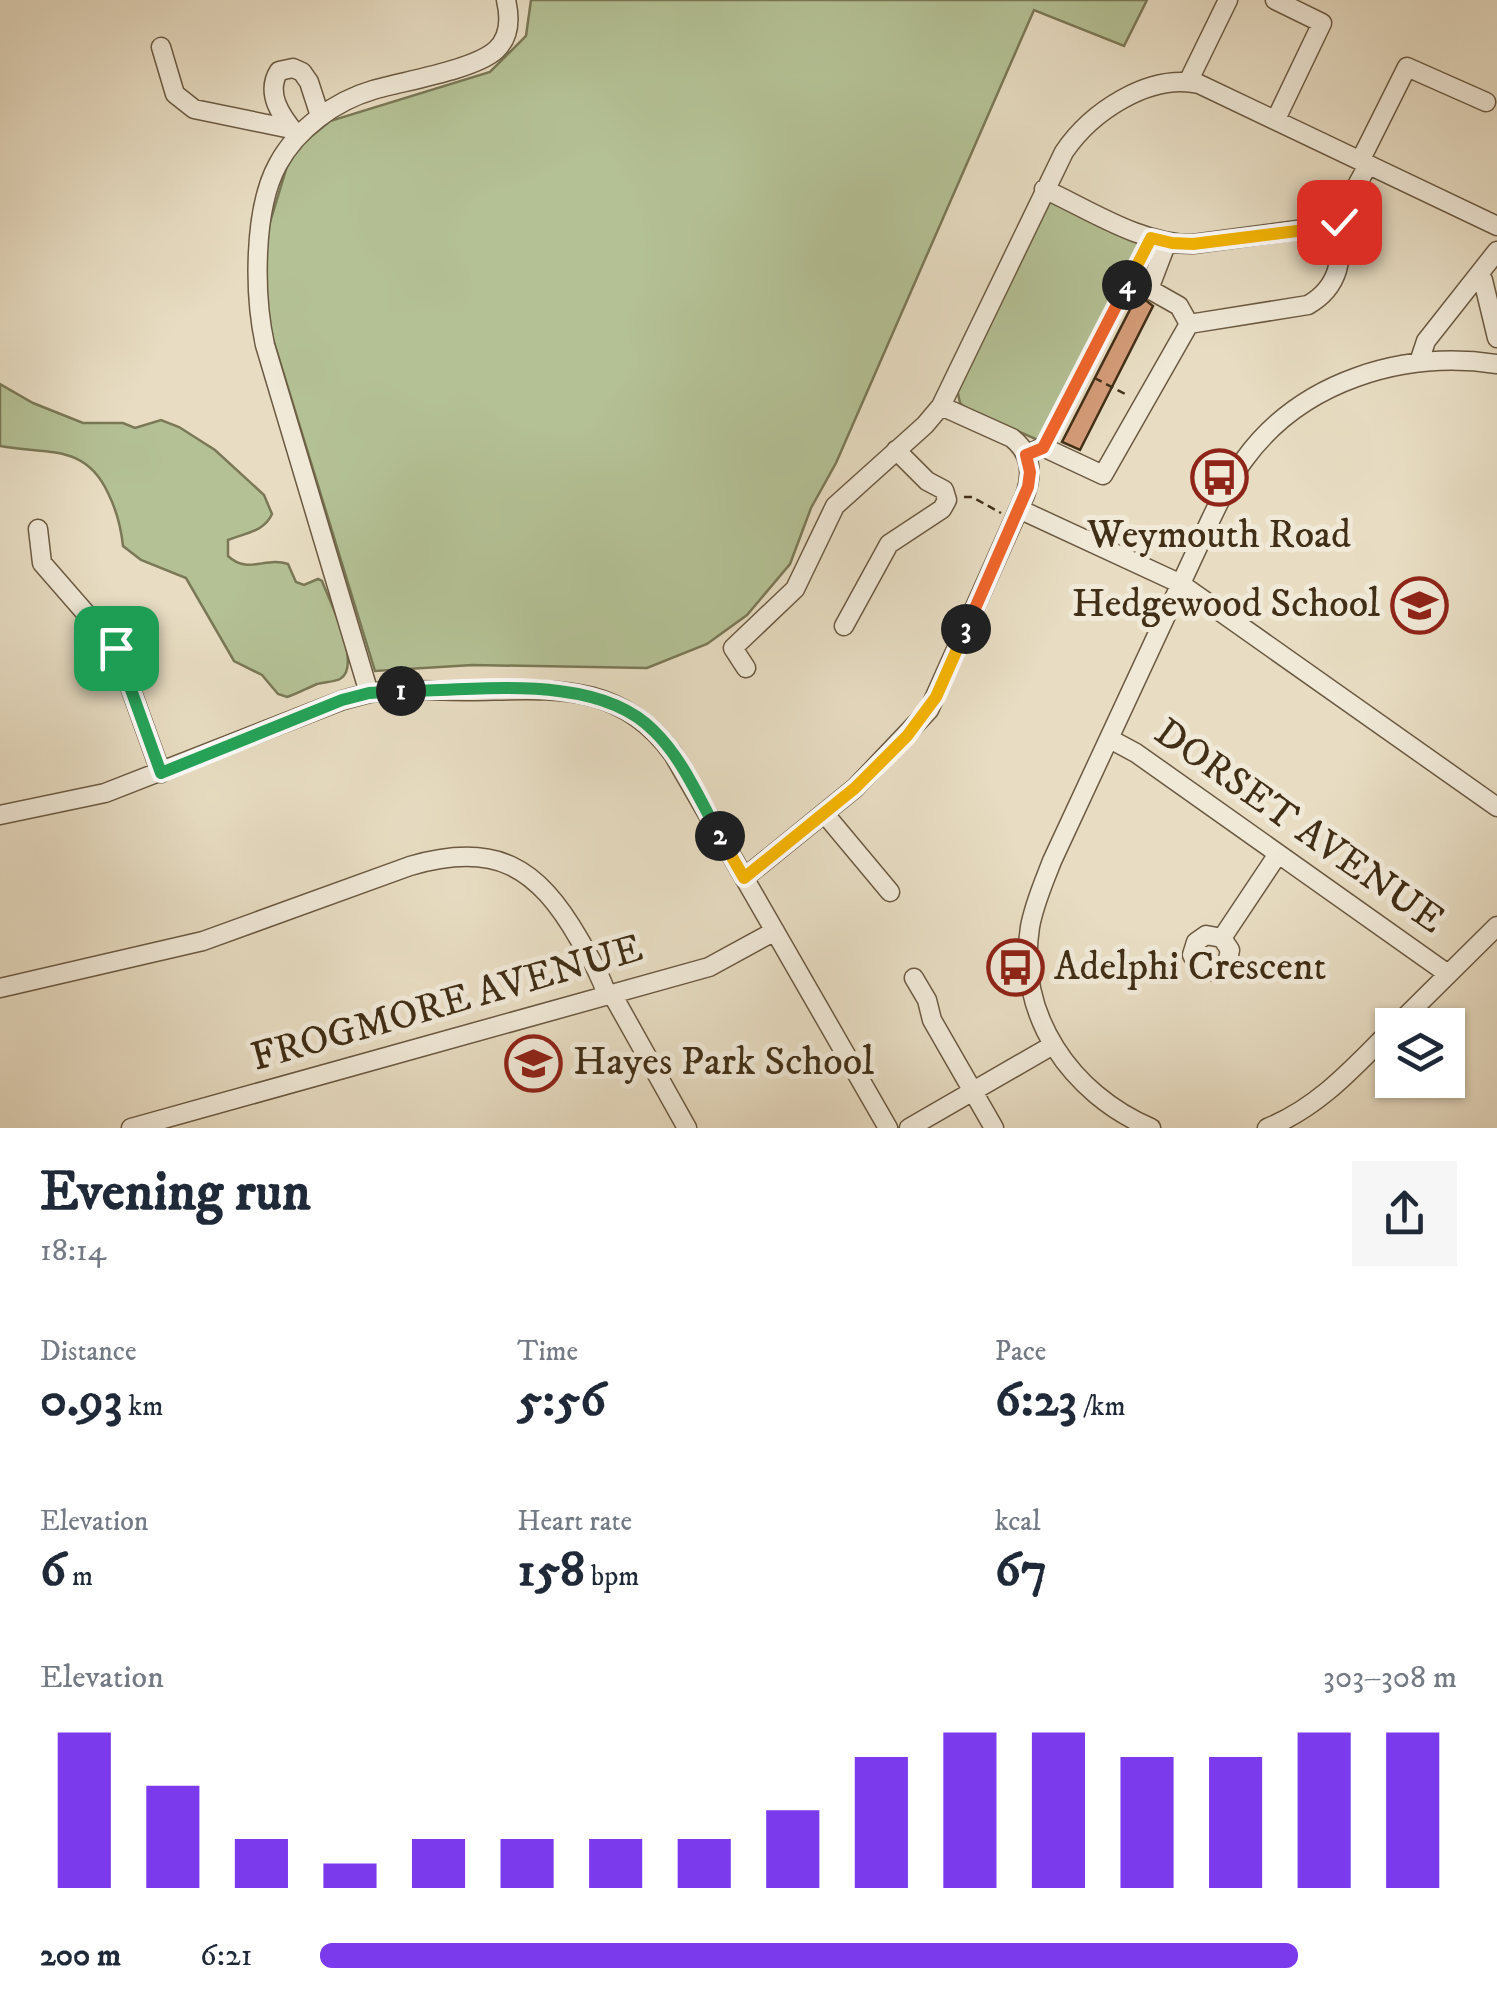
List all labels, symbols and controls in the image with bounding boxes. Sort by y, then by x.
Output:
pin [1297,180,1382,265]
icon: check [1312,195,1367,250]
pin: 4 [1102,260,1152,310]
text: 4 [1119,267,1135,302]
bus stop icon: Weymouth Road [1189,447,1249,507]
place label: Weymouth Road [1086,511,1351,561]
school or university icon: Hedgewood School [1389,575,1449,635]
place label: Hedgewood School [1072,580,1380,630]
pin: 3 [941,604,991,654]
pin [74,606,159,691]
text: 3 [961,611,971,646]
icon: arrive [89,621,144,676]
pin: 1 [376,666,426,716]
text: 1 [396,673,406,708]
street label: DORSET AVENUE [1144,708,1454,946]
pin: 2 [695,811,745,861]
text: 2 [713,818,727,853]
street label: FROGMORE AVENUE [246,924,648,1084]
bus stop icon: Adelphi Crescent [985,938,1045,998]
place label: Adelphi Crescent [1054,943,1326,993]
map controls [1375,1008,1465,1098]
button: layers [1375,1008,1465,1098]
school or university icon: Hayes Park School [504,1033,564,1093]
place label: Hayes Park School [573,1038,874,1088]
text: Evening run [40,1159,311,1228]
button: share [1352,1161,1457,1266]
text: 18:14 [40,1231,106,1271]
text: Distance [40,1334,136,1369]
text: Time [517,1334,578,1369]
text: Pace [995,1334,1046,1369]
text: 0.93 [40,1369,122,1432]
text: 5:56 [517,1369,606,1432]
text: 6:23 [995,1369,1077,1432]
text: km [122,1389,163,1424]
text: /km [1077,1389,1125,1424]
text: Elevation [40,1504,148,1539]
text: Heart rate [517,1504,632,1539]
text: kcal [995,1504,1041,1539]
text: 6 [40,1539,66,1602]
text: 158 [517,1539,585,1602]
text: 67 [995,1539,1047,1602]
text: m [66,1559,93,1594]
text: bpm [585,1559,639,1594]
text: Elevation [40,1658,164,1698]
text: 303–308 m [1323,1658,1457,1698]
text: 200 m [40,1936,121,1976]
text: 6:21 [200,1936,252,1976]

